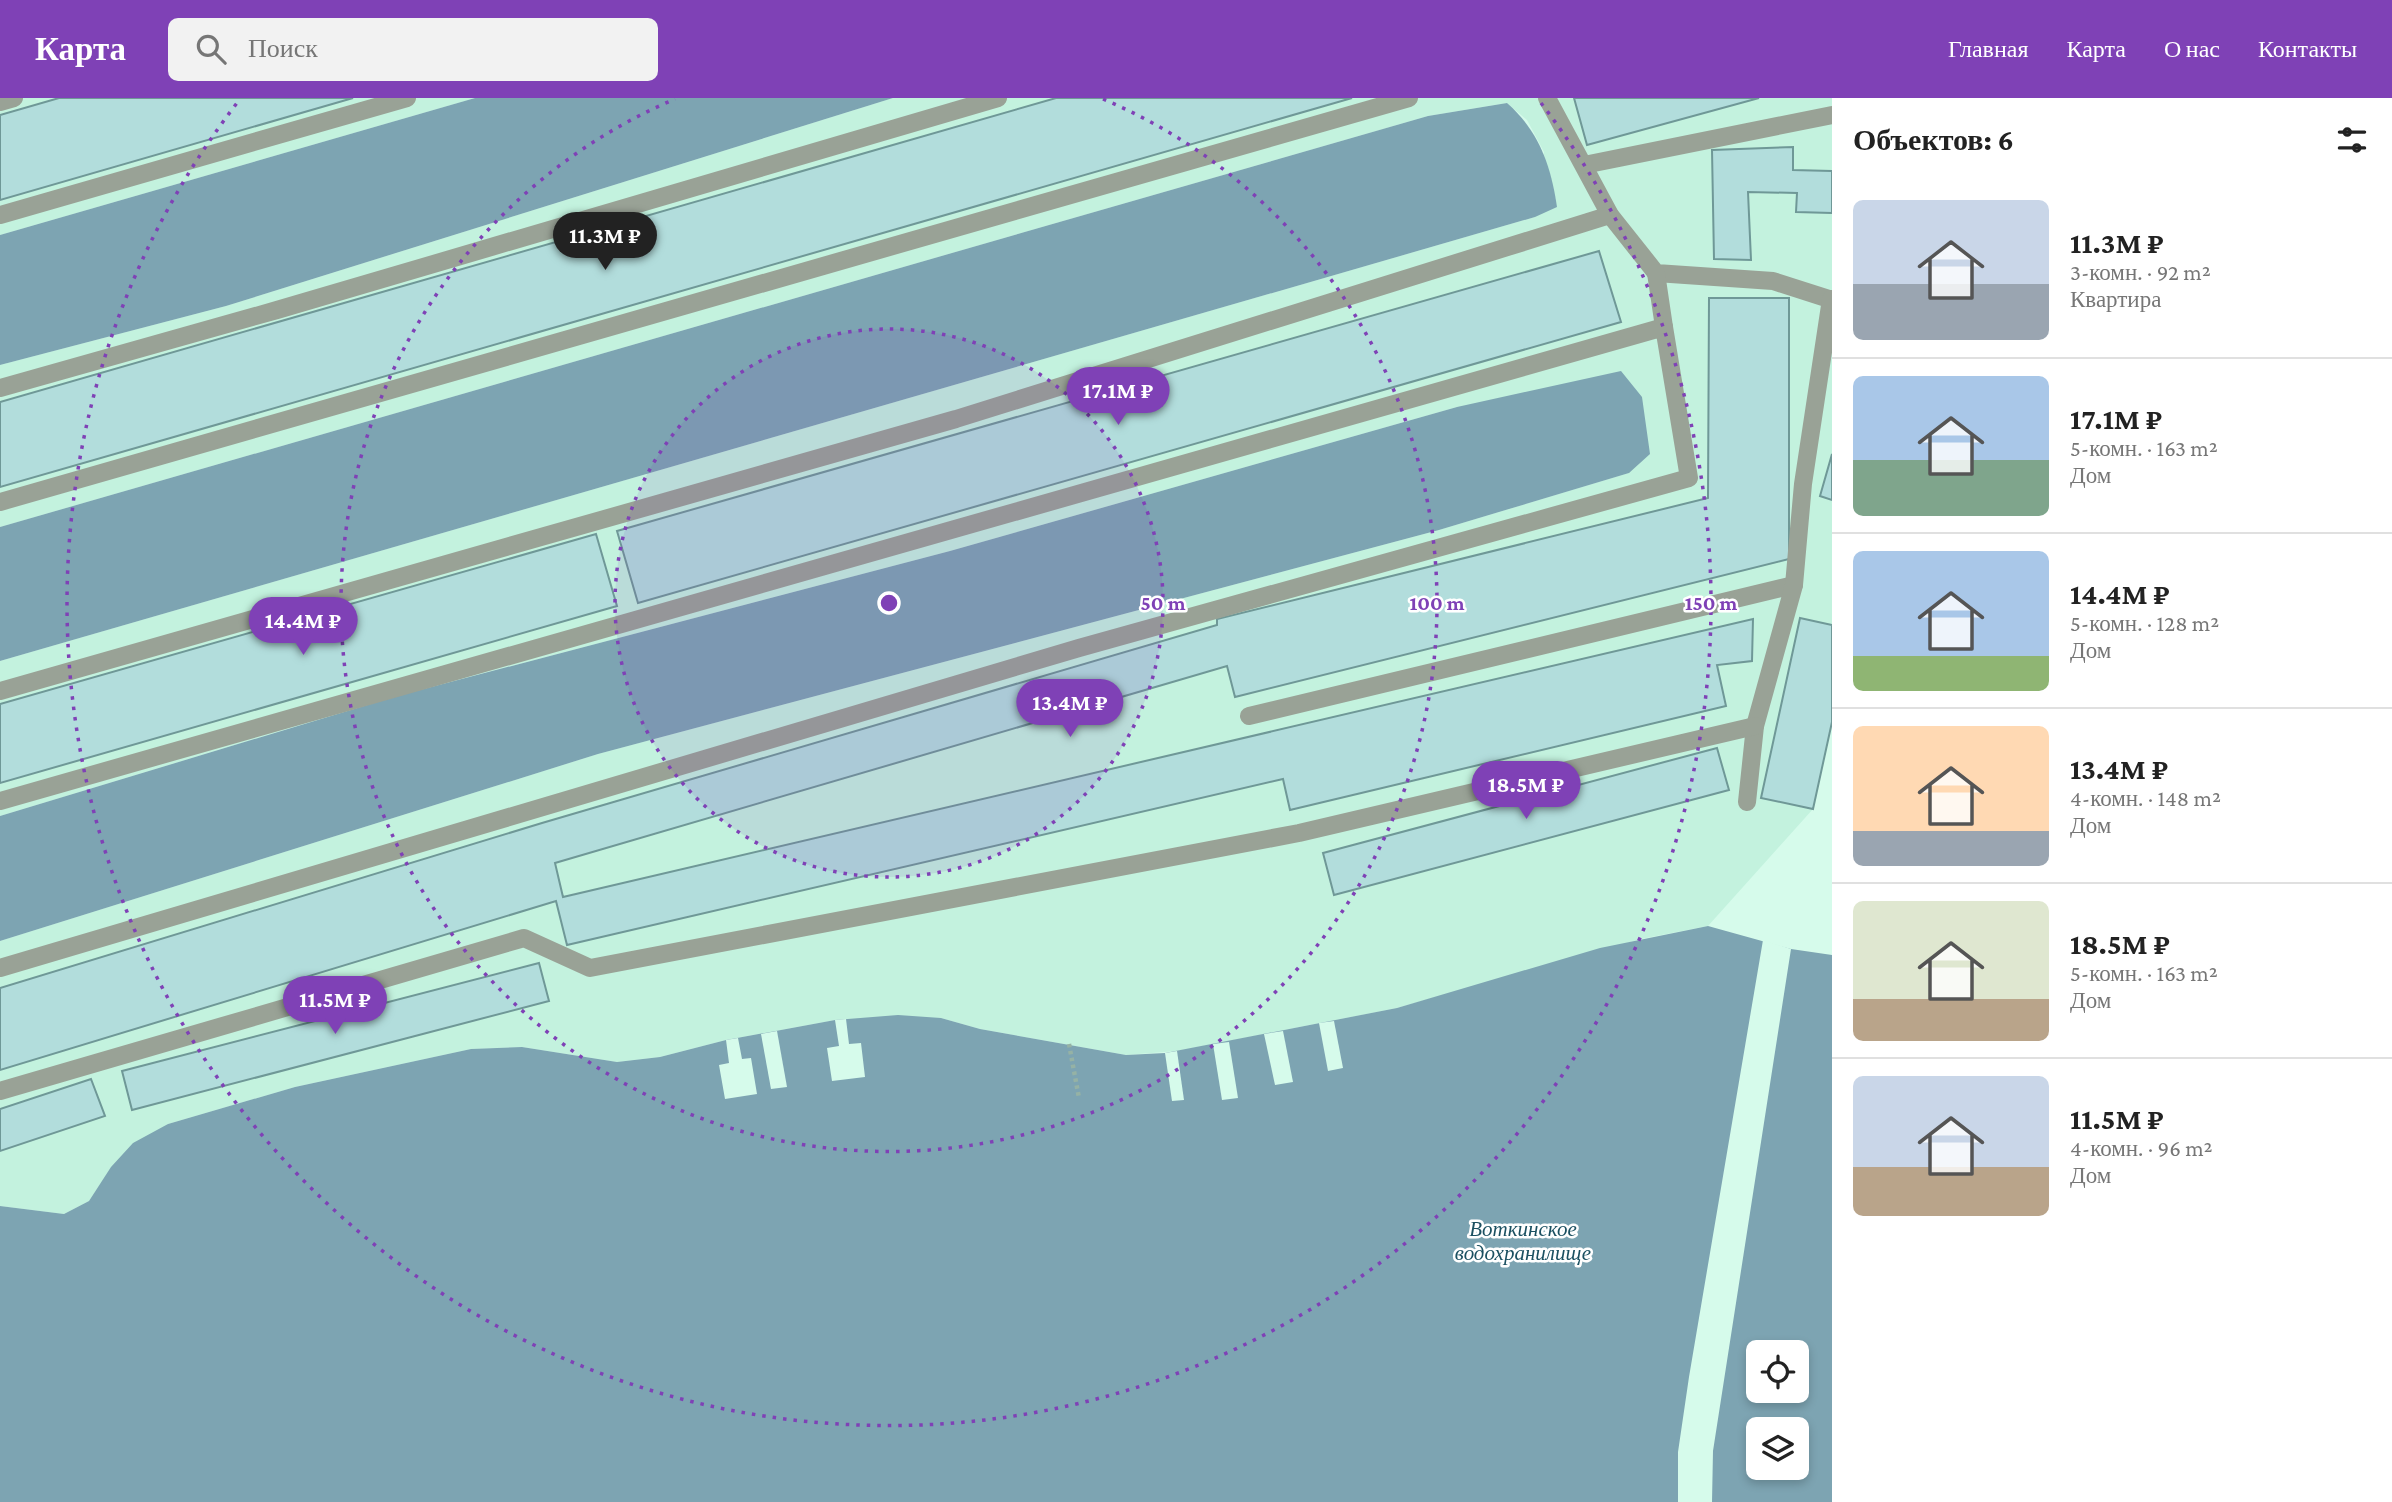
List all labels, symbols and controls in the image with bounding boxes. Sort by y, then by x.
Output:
search box [168,18,658,81]
text: Карта [35,30,126,67]
icon: search [192,30,230,68]
text: Поиск [248,34,318,63]
text: Главная [1948,35,2029,62]
text: Карта [2067,35,2126,62]
text: О нас [2164,35,2220,62]
text: Контакты [2258,35,2357,62]
icon: filters [2333,121,2371,159]
text: Объектов: 6 [1853,123,2014,156]
pin: 11.3M ₽ [540,212,670,272]
text: 11.3M ₽ [569,222,641,248]
text: 11.3M ₽ [2070,226,2164,259]
icon: home [1909,228,1993,312]
text: 3-комн. · 92 m² [2070,259,2211,285]
text: Квартира [2070,286,2161,312]
pin: 17.1M ₽ [1053,368,1183,427]
text: 17.1M ₽ [1083,377,1153,403]
text: 17.1M ₽ [2070,402,2162,435]
icon: home [1909,404,1993,488]
text: 5-комн. · 163 m² [2070,435,2218,461]
text: Дом [2070,462,2111,488]
text: 14.4M ₽ [2070,577,2170,610]
icon: home [1909,579,1993,663]
centre of rings [877,591,901,615]
text: 50 m [1141,591,1186,615]
text: 100 m [1409,591,1465,615]
text: 150 m [1685,591,1738,615]
pin: 14.4M ₽ [238,598,368,657]
text: 14.4M ₽ [265,607,341,633]
text: 5-комн. · 128 m² [2070,610,2219,636]
text: Дом [2070,637,2111,663]
pin: 13.4M ₽ [1005,680,1135,739]
text: 13.4M ₽ [1032,689,1108,715]
text: 13.4M ₽ [2070,752,2168,785]
icon: home [1909,754,1993,838]
pin: 18.5M ₽ [1461,762,1591,821]
text: 18.5M ₽ [1488,771,1564,797]
text: 4-комн. · 148 m² [2070,785,2221,811]
text: Дом [2070,812,2111,838]
text: 18.5M ₽ [2070,927,2170,960]
icon: home [1909,929,1993,1013]
text: 5-комн. · 163 m² [2070,960,2218,986]
pin: 11.5M ₽ [270,976,400,1036]
text: 11.5M ₽ [299,986,371,1012]
text: Дом [2070,987,2111,1013]
text: 11.5M ₽ [2070,1102,2164,1135]
icon: home [1909,1104,1993,1188]
text: 4-комн. · 96 m² [2070,1135,2213,1161]
text: Дом [2070,1162,2111,1188]
water label: Воткинское водохранилище [1455,1217,1591,1265]
map controls [1746,1340,1809,1480]
button: locate [1746,1340,1809,1403]
button: layers [1746,1417,1809,1480]

